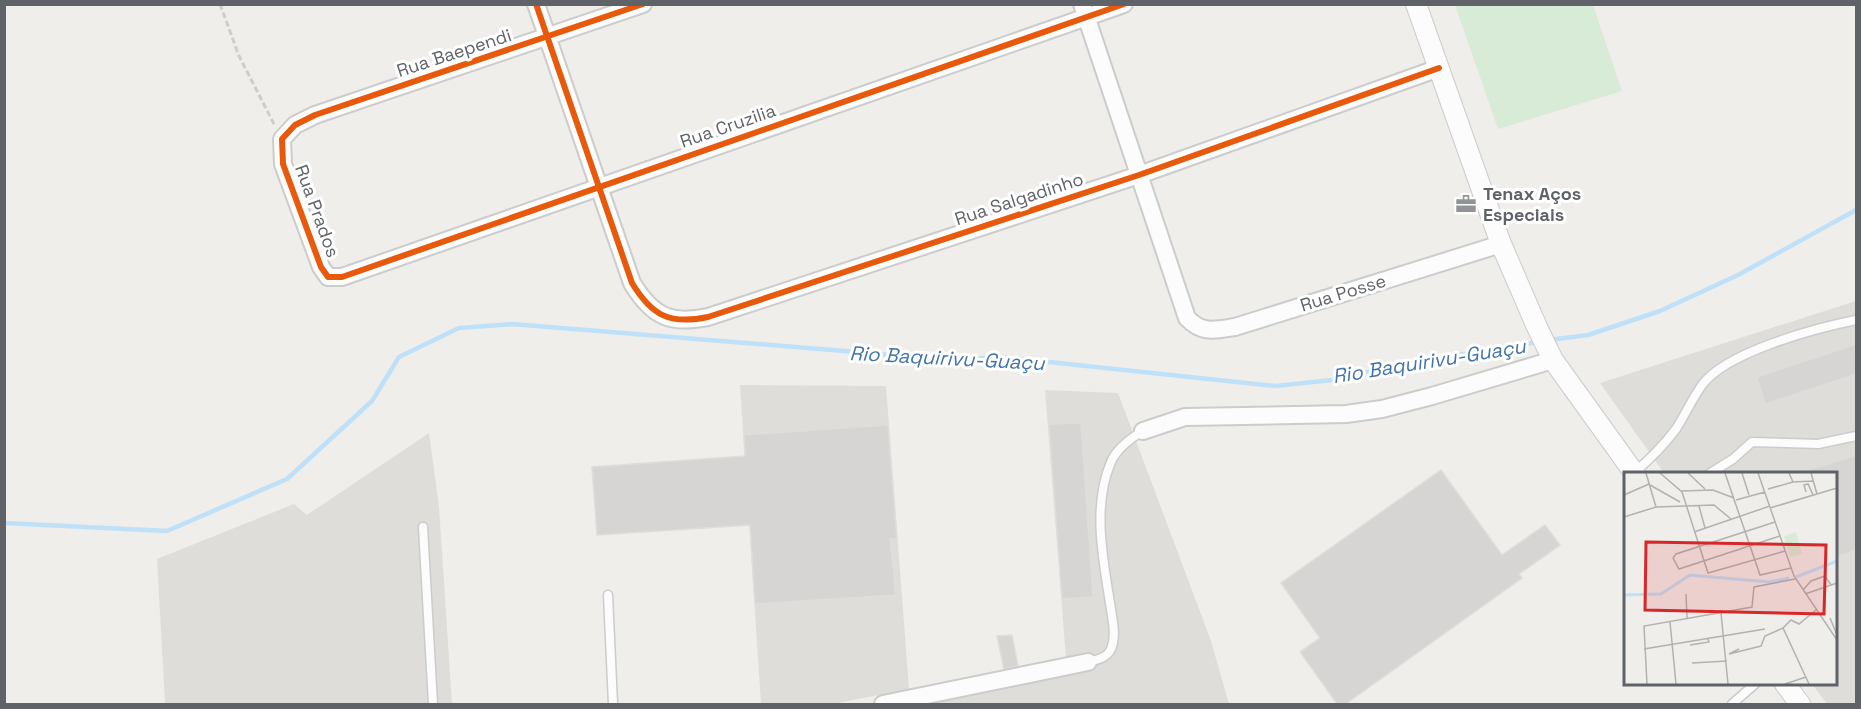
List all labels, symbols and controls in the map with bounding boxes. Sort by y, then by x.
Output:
street label: Rua Baependi [394,23,514,82]
street label: Rua Cruzilia [677,98,779,153]
street label: Rua Prados [290,161,345,260]
street label: Rua Salgadinho [952,167,1086,230]
place label: Tenax Aços Especiais [1483,182,1581,226]
office icon: Tenax Aços Especiais [1454,192,1478,216]
street label: Rua Posse [1297,269,1389,316]
water label: Rio Baquirivu-Guaçu [1331,333,1529,389]
water label: Rio Baquirivu-Guaçu [849,340,1047,376]
inset map [1624,472,1837,685]

